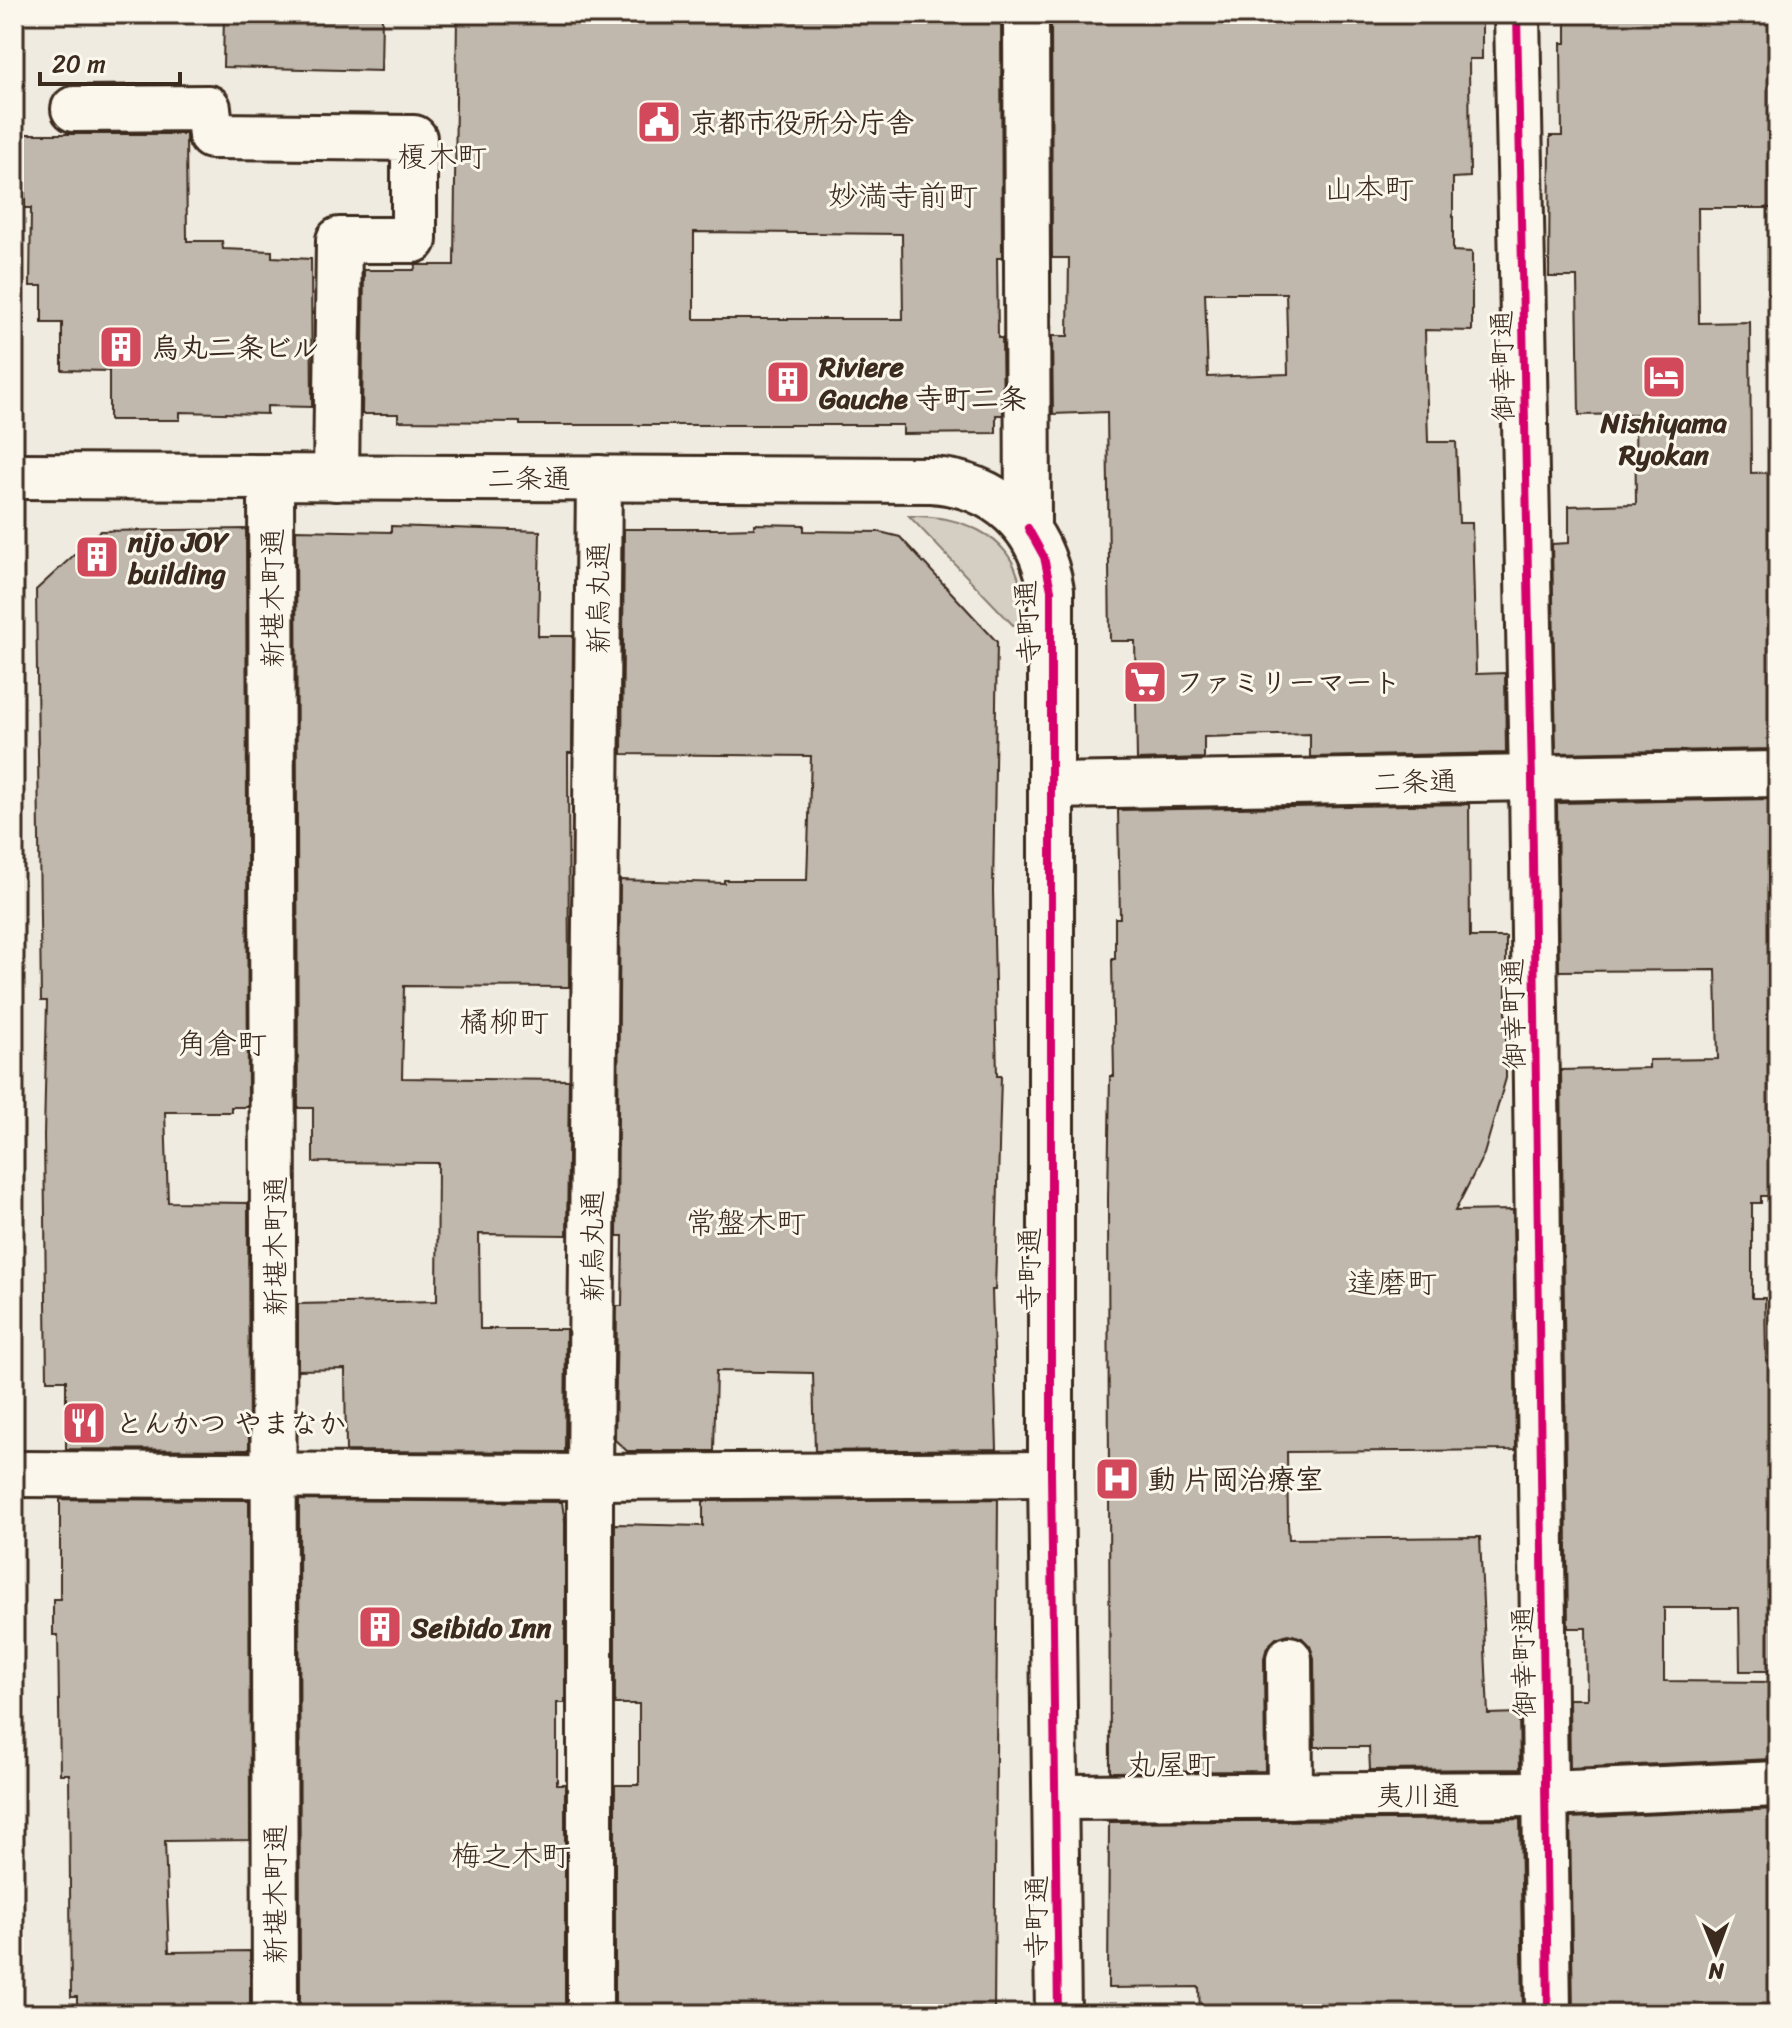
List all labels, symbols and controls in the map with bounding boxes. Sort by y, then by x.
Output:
scale bar [40,36,180,86]
text: 20 m [52,43,106,85]
public building icon: 京都市役所分庁舎 [635,98,683,146]
place label: 京都市役所分庁舎 [690,98,914,147]
district label: 榎木町 [397,130,487,184]
district label: 山本町 [1324,162,1414,216]
district label: 妙満寺前町 [828,169,978,223]
street label: 御幸町通 [1477,310,1528,422]
building icon: 烏丸二条ビル [97,323,145,371]
place label: 烏丸二条ビル [152,323,319,372]
place label: Riviere Gauche 寺町二条 [818,342,1027,423]
hotel icon: Nishiyama Ryokan [1640,353,1688,401]
building icon: Riviere Gauche 寺町二条 [764,358,812,406]
place label: Nishiyama Ryokan [1600,398,1727,479]
street label: 二条通 [487,454,571,503]
place label: nijo JOY building [127,517,230,598]
street label: 新堪木町通 [248,528,297,668]
building icon: nijo JOY building [73,533,121,581]
street label: 新烏丸通 [574,542,623,654]
street label: 寺町通 [1001,579,1054,665]
supermarket icon: ファミリーマート [1121,658,1169,706]
place label: ファミリーマート [1176,658,1401,707]
street label: 二条通 [1373,756,1457,807]
street label: 御幸町通 [1488,958,1539,1070]
district label: 橘柳町 [459,995,549,1049]
district label: 角倉町 [177,1017,267,1071]
street label: 新堪木町通 [251,1176,300,1316]
street label: 新烏丸通 [568,1190,617,1302]
district label: 常盤木町 [686,1196,806,1250]
street label: 寺町通 [1005,1227,1054,1311]
district label: 達磨町 [1347,1256,1437,1310]
restaurant icon: とんかつ やまなか [60,1399,108,1447]
place label: とんかつ やまなか [115,1399,346,1448]
hospital icon: 動 片岡治療室 [1093,1455,1141,1503]
place label: 動 片岡治療室 [1148,1455,1323,1504]
building icon: Seibido Inn [356,1603,404,1651]
place label: Seibido Inn [410,1603,552,1652]
street label: 御幸町通 [1498,1606,1549,1718]
district label: 丸屋町 [1126,1738,1216,1792]
street label: 夷川通 [1376,1771,1460,1820]
street label: 新堪木町通 [251,1824,300,1964]
district label: 梅之木町 [451,1829,571,1883]
street label: 寺町通 [1012,1875,1061,1959]
north arrow [1676,1912,1756,1992]
text: N [1708,1952,1725,1991]

